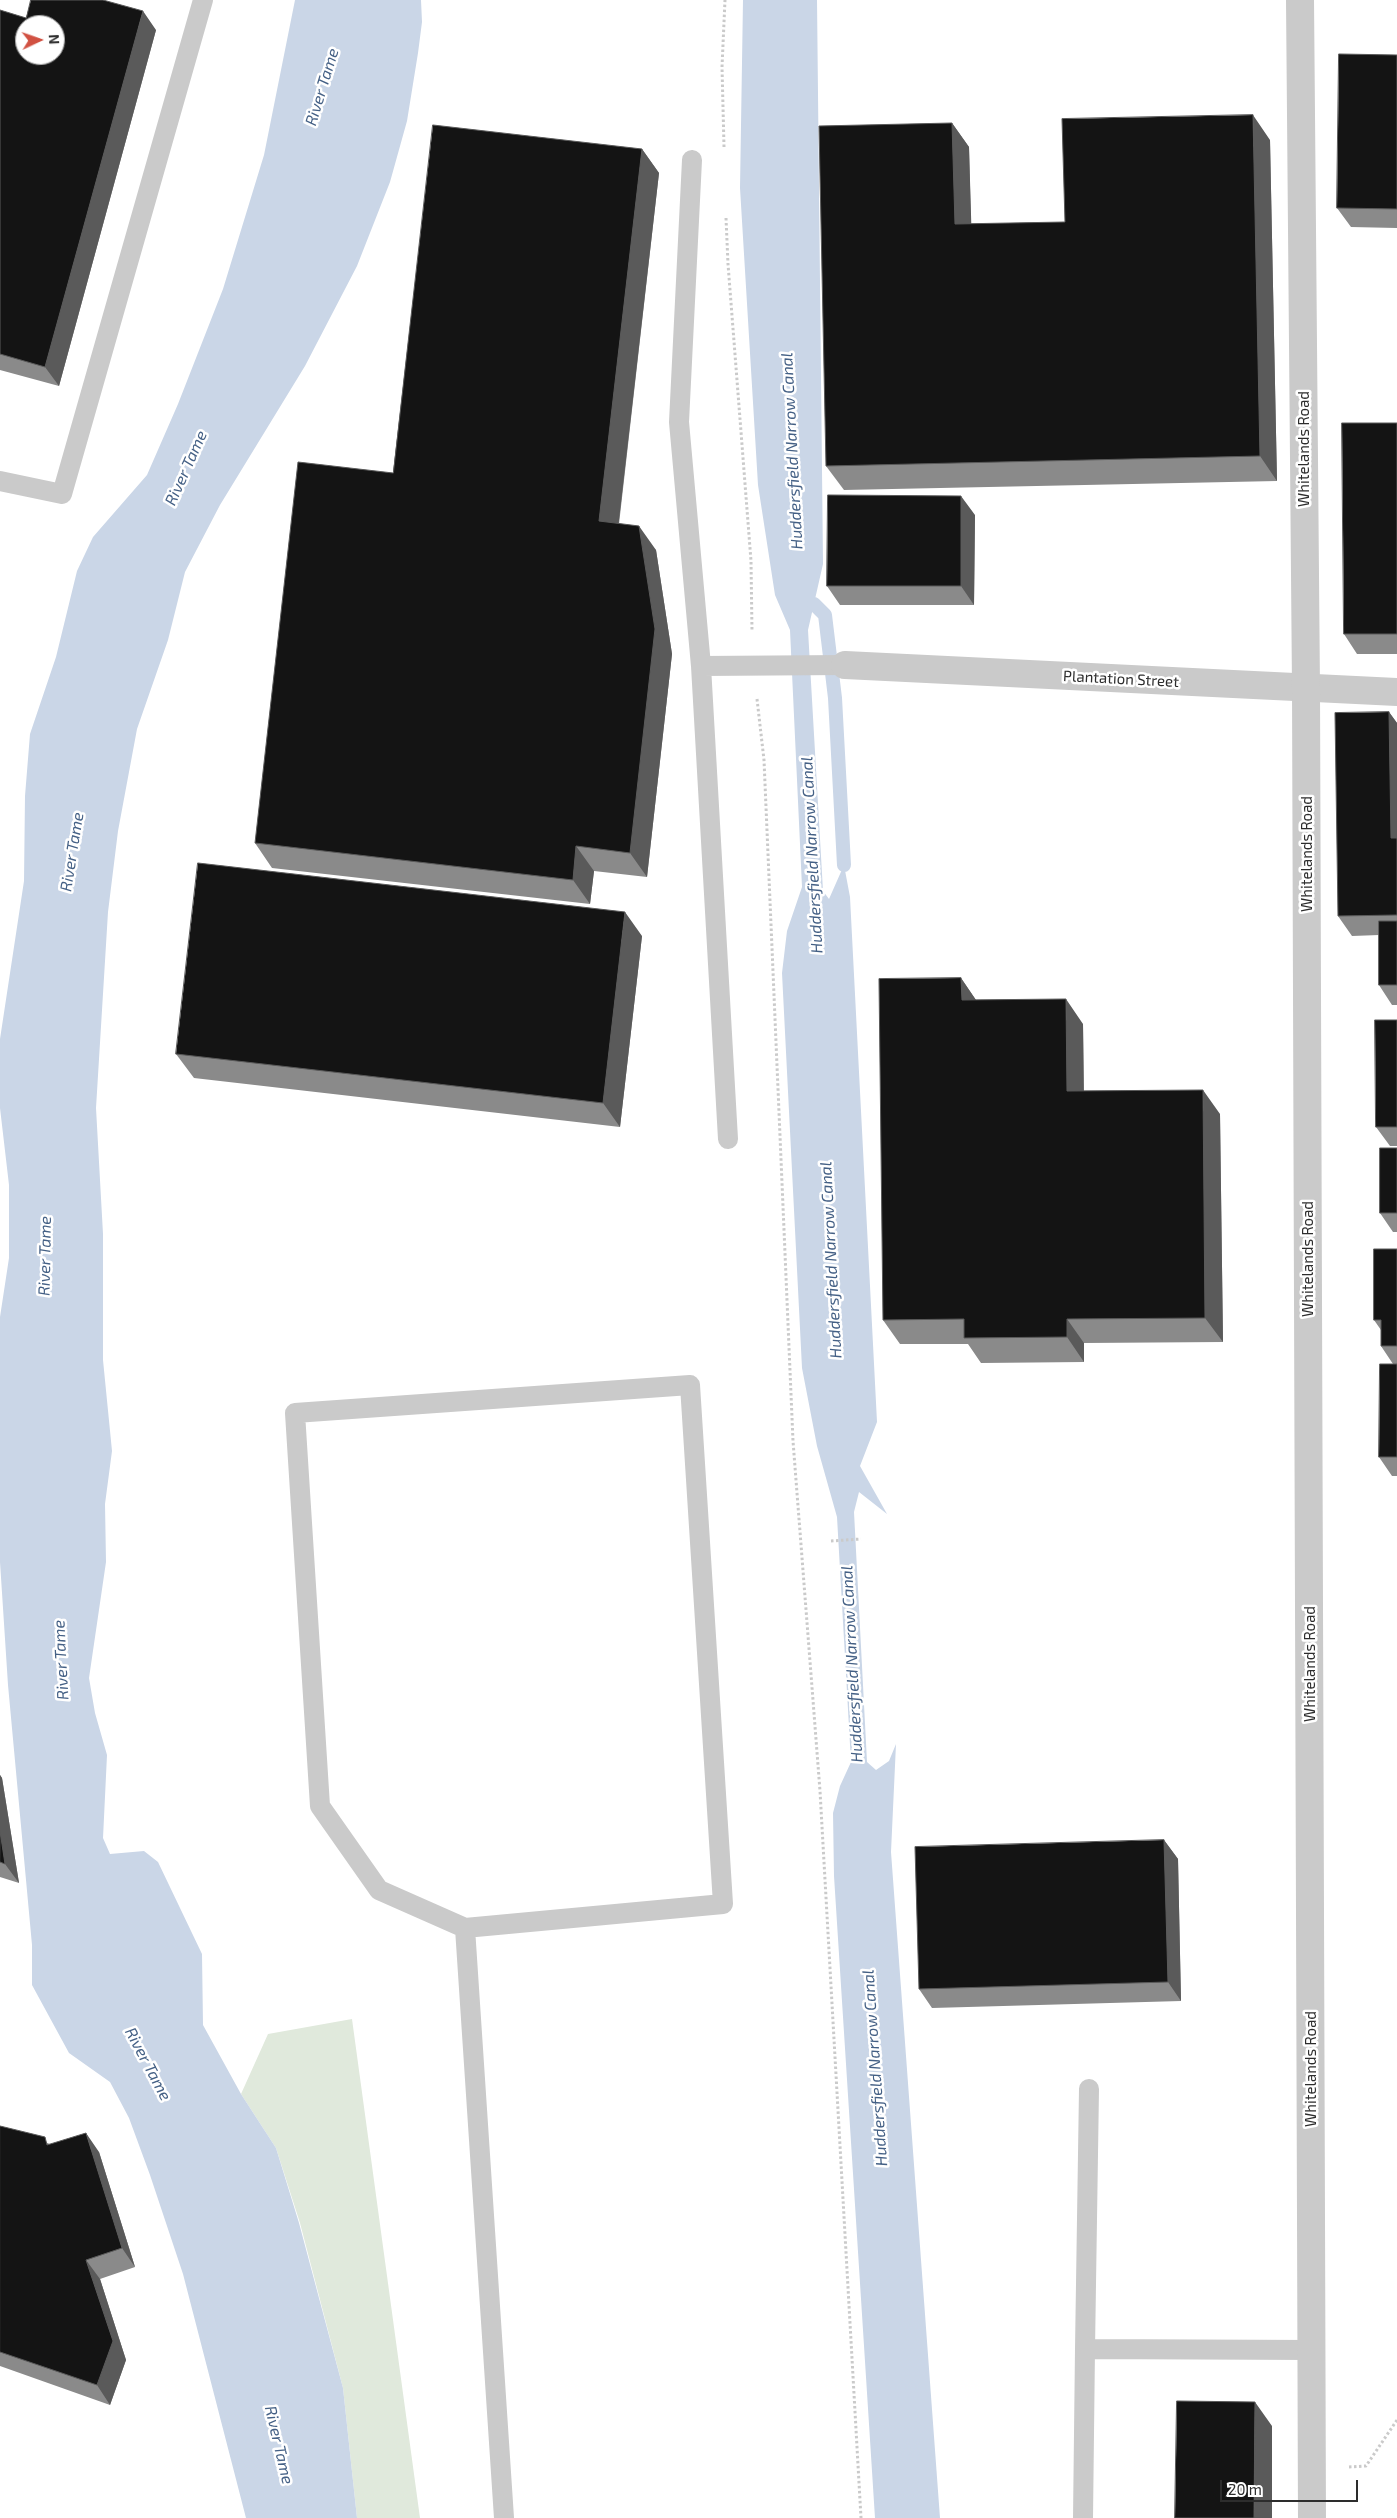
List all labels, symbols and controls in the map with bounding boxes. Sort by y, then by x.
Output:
north arrow [15,15,65,65]
text: N [46,34,63,45]
water label: River Tame [301,46,343,128]
water label: Huddersfield Narrow Canal [777,352,807,550]
street label: Whitelands Road [1295,391,1313,507]
water label: River Tame [161,428,211,508]
street label: Plantation Street [1063,667,1179,691]
water label: Huddersfield Narrow Canal [797,756,827,954]
street label: Whitelands Road [1298,796,1316,912]
water label: River Tame [56,811,88,893]
water label: Huddersfield Narrow Canal [816,1161,846,1359]
street label: Whitelands Road [1299,1201,1317,1317]
water label: River Tame [35,1216,55,1296]
water label: Huddersfield Narrow Canal [837,1565,867,1763]
street label: Whitelands Road [1301,1606,1319,1722]
water label: River Tame [49,1620,73,1700]
water label: Huddersfield Narrow Canal [859,1969,891,2167]
street label: Whitelands Road [1302,2011,1320,2127]
water label: River Tame [121,2024,175,2104]
water label: River Tame [261,2404,297,2486]
scale bar [1222,2470,1360,2502]
text: 20 m [1228,2480,1262,2498]

